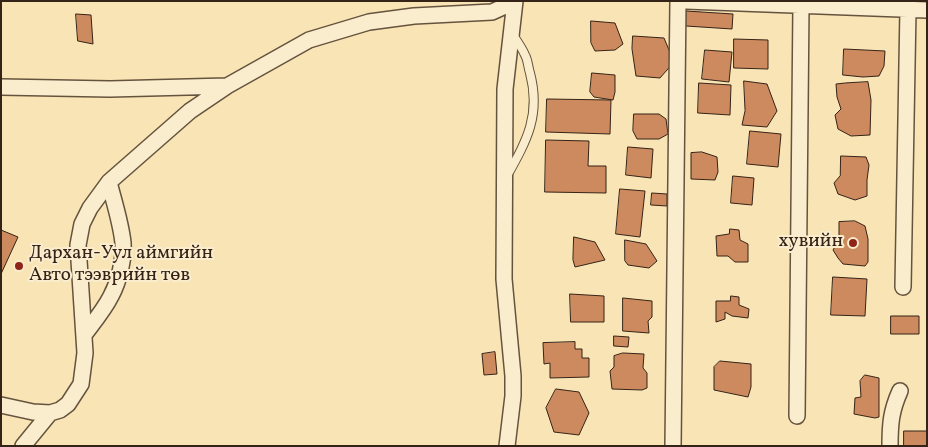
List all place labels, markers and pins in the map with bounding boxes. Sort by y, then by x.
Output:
place label: хувийн [778,232,843,254]
marker: хувийн [847,237,859,249]
place label: Дархан-Уул аймгийн Авто тээврийн төв [29,244,213,288]
marker: Дархан-Уул аймгийн Авто тээврийн төв [13,260,25,272]

